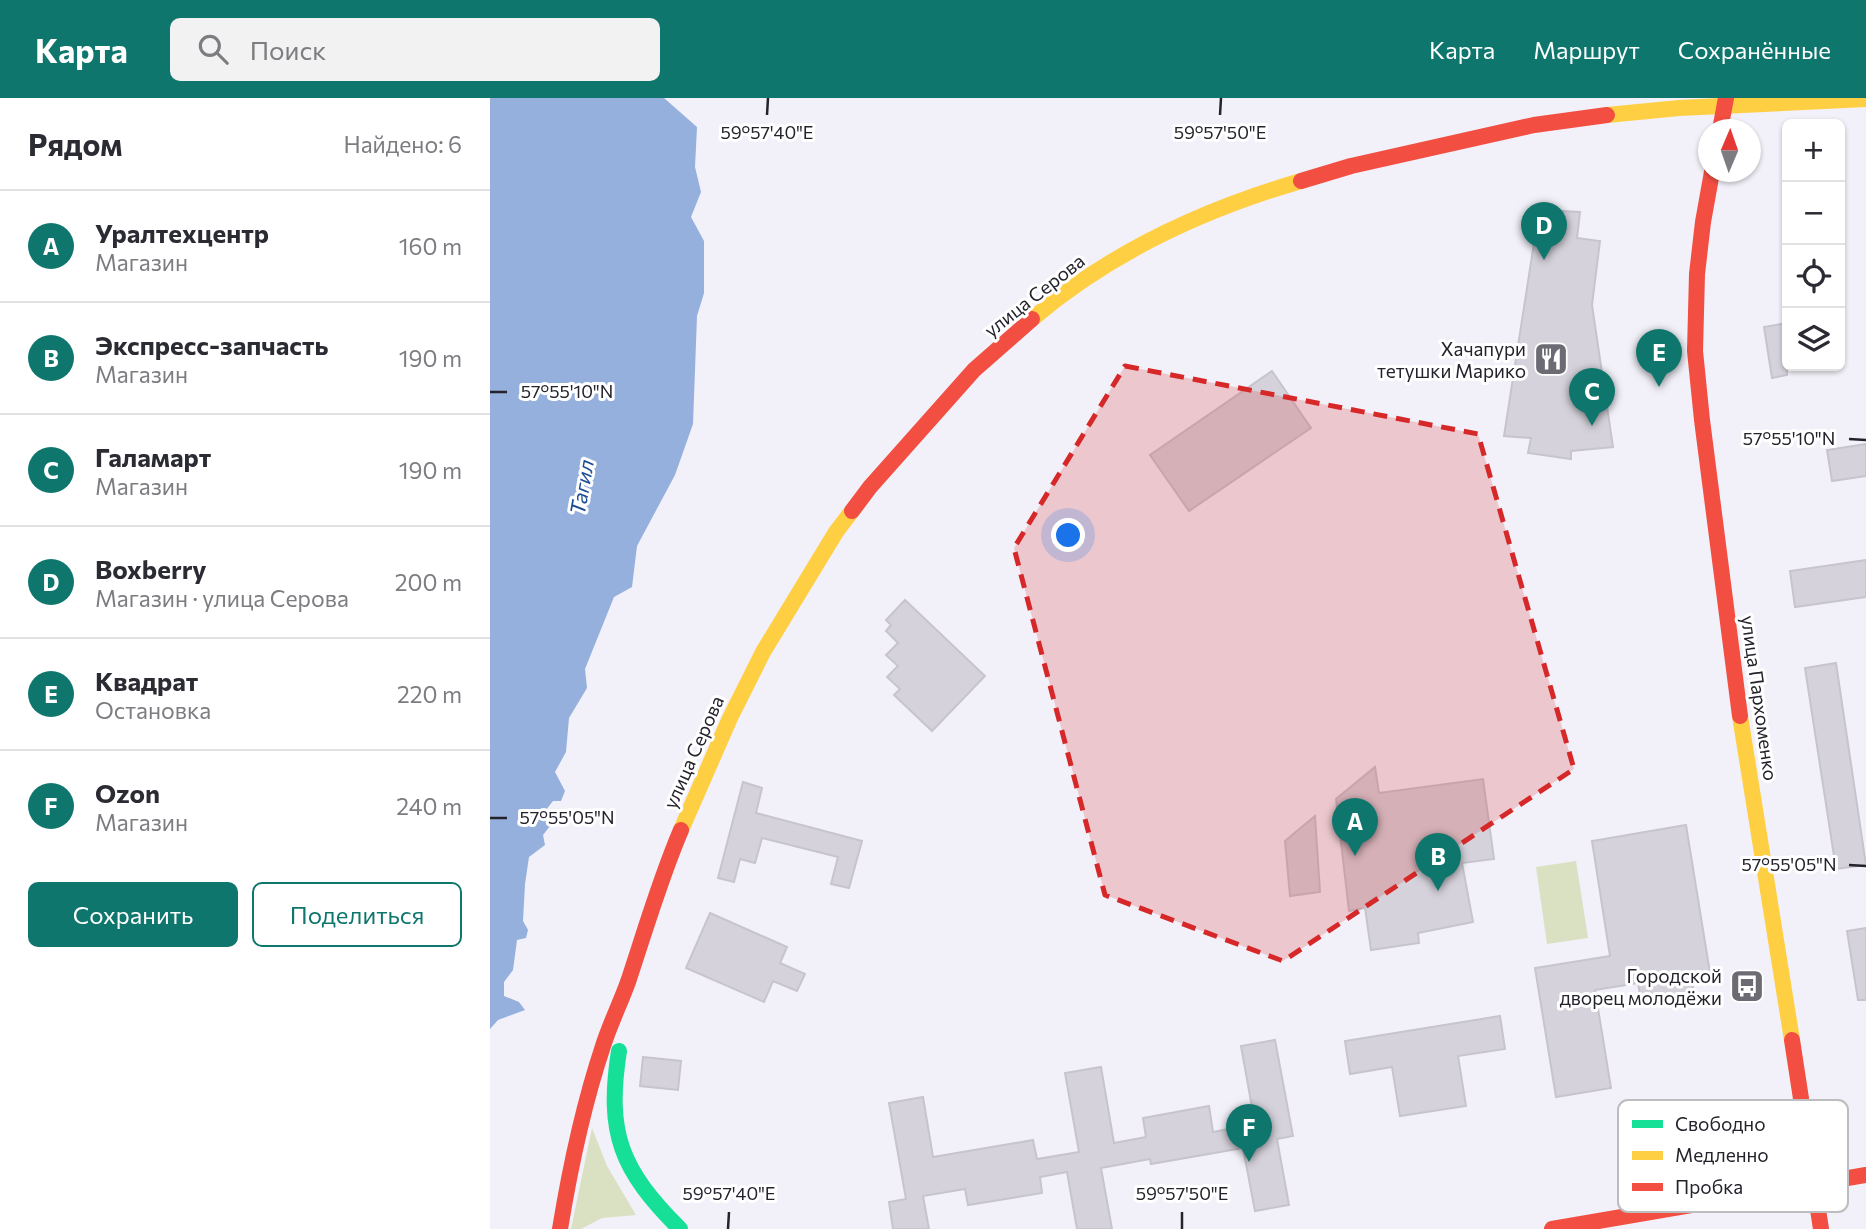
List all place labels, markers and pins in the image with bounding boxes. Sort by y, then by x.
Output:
pin: D [1521,202,1567,260]
pin: E [1636,329,1682,387]
place label: Хачапури тетушки Марико [1377,337,1526,382]
restaurant icon: Хачапури тетушки Марико [1532,340,1570,378]
pin: C [1569,368,1615,426]
pin: A [1332,798,1378,856]
pin: B [1415,833,1461,891]
place label: Городской дворец молодёжи [1560,964,1722,1009]
bus stop icon: Городской дворец молодёжи [1728,967,1766,1005]
pin: F [1226,1104,1272,1162]

